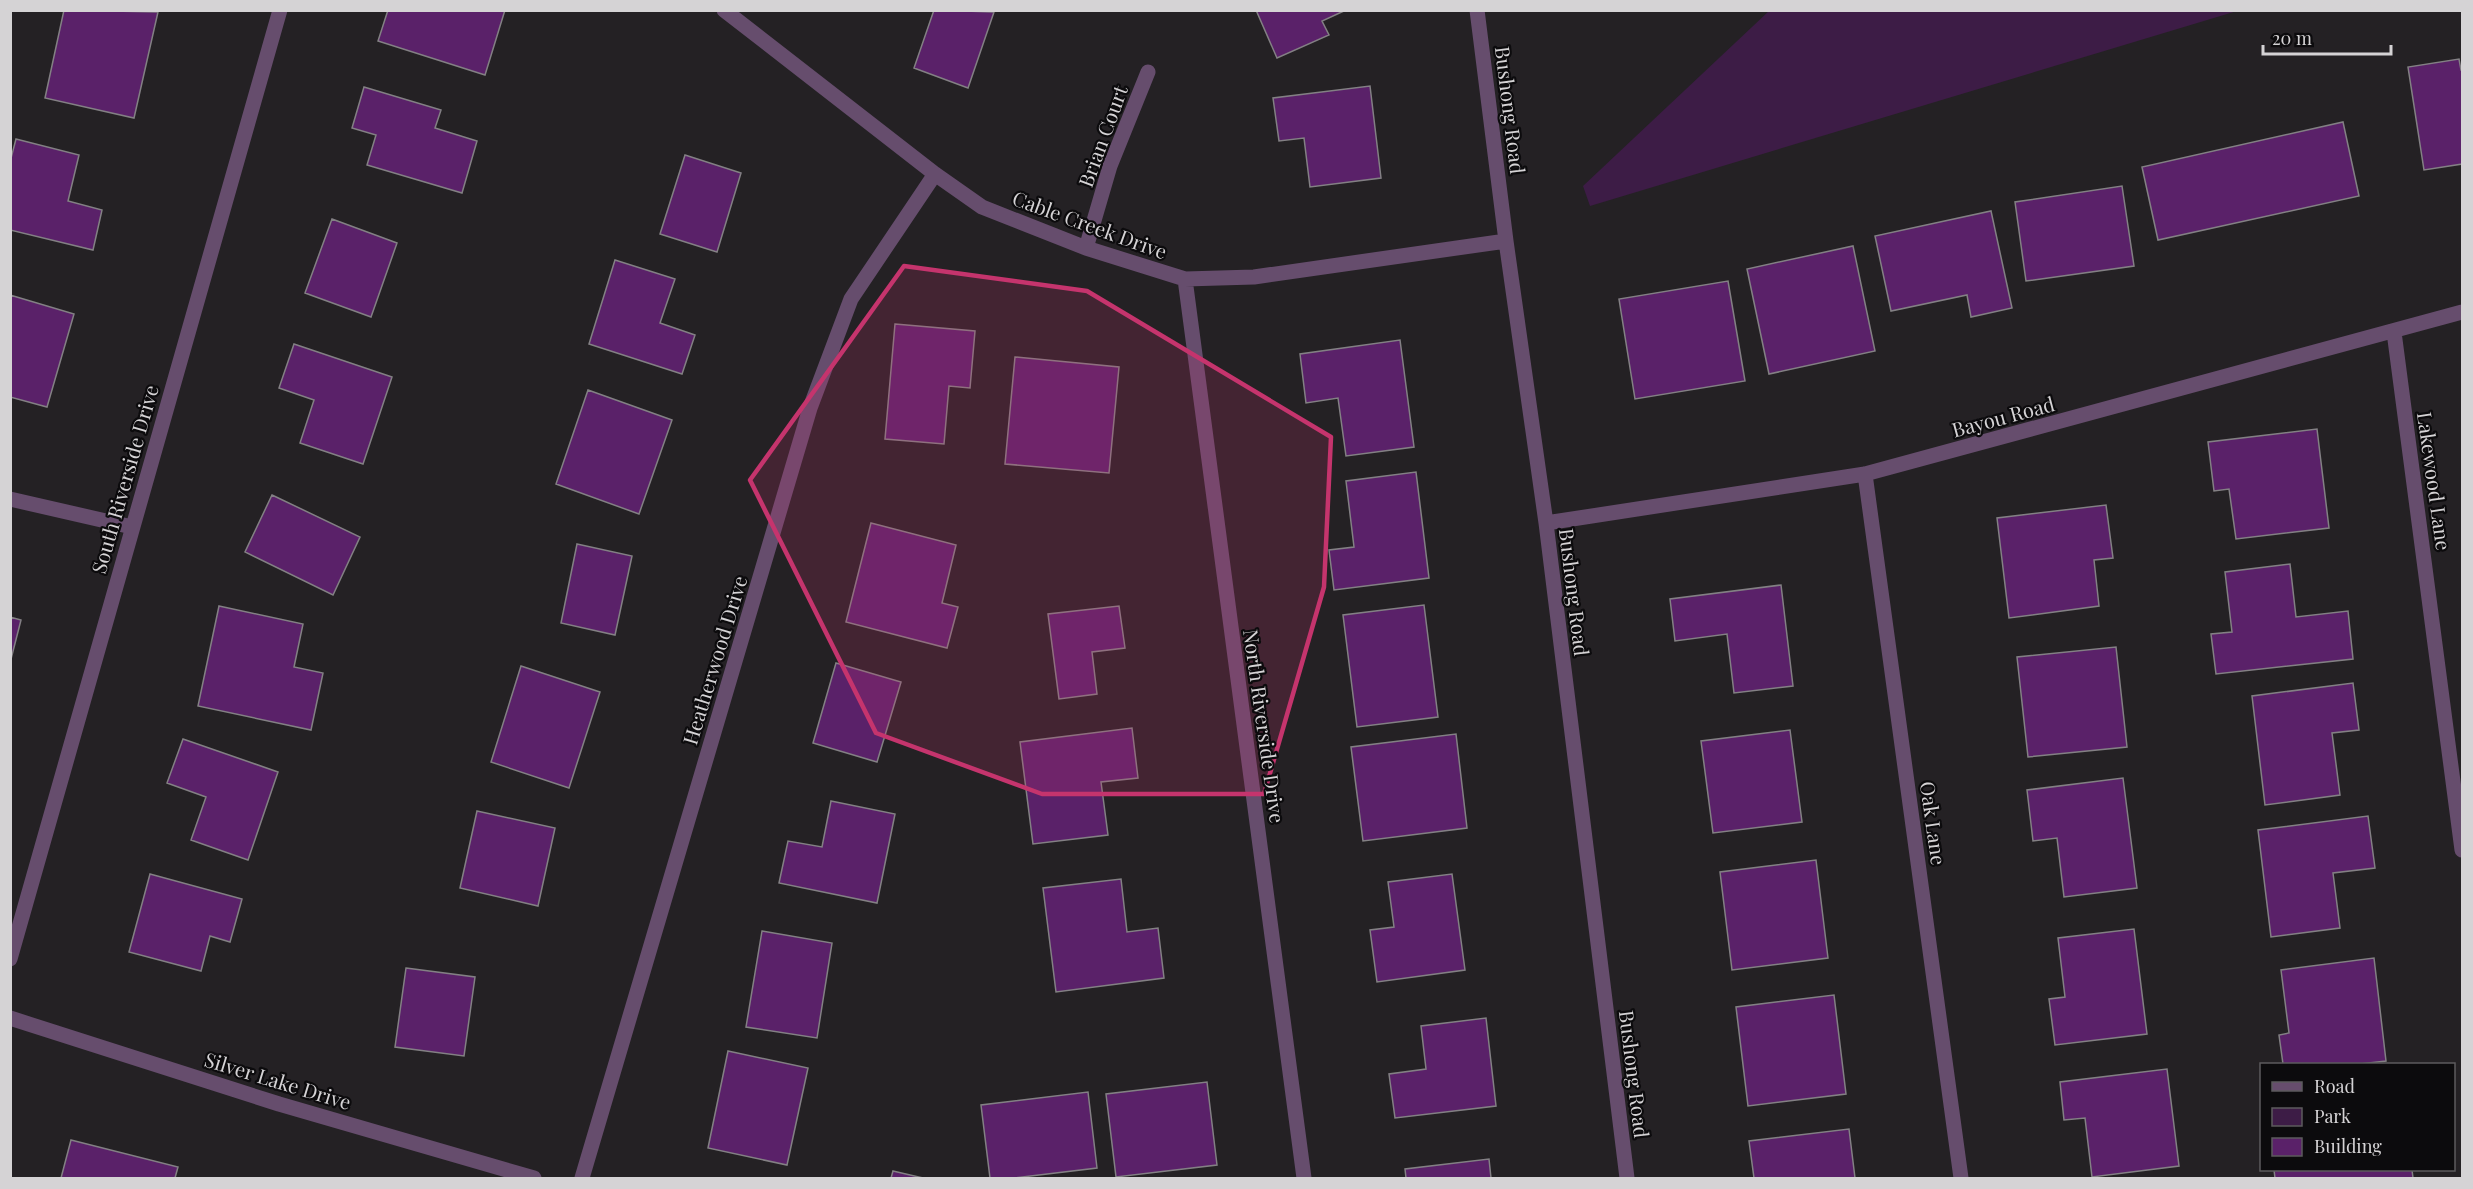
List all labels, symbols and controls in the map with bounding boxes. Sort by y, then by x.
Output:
scale bar [2263,18,2390,56]
text: 20 m [2272,26,2312,50]
street label: Bushong Road [1490,45,1532,176]
street label: Brian Court [1071,81,1133,191]
street label: Cable Creek Drive [1009,184,1171,264]
street label: South Riverside Drive [84,382,164,576]
street label: Bayou Road [1949,389,2058,443]
street label: Lakewood Lane [2412,410,2458,552]
street label: Bushong Road [1554,527,1596,658]
street label: Heatherwood Drive [675,572,753,748]
street label: North Riverside Drive [1238,627,1292,825]
street label: Oak Lane [1915,779,1953,867]
street label: Bushong Road [1614,1009,1656,1140]
street label: Silver Lake Drive [201,1045,355,1115]
legend [2260,1063,2455,1171]
text: Road [2314,1074,2355,1098]
text: Park [2314,1104,2351,1128]
text: Building [2314,1134,2382,1158]

